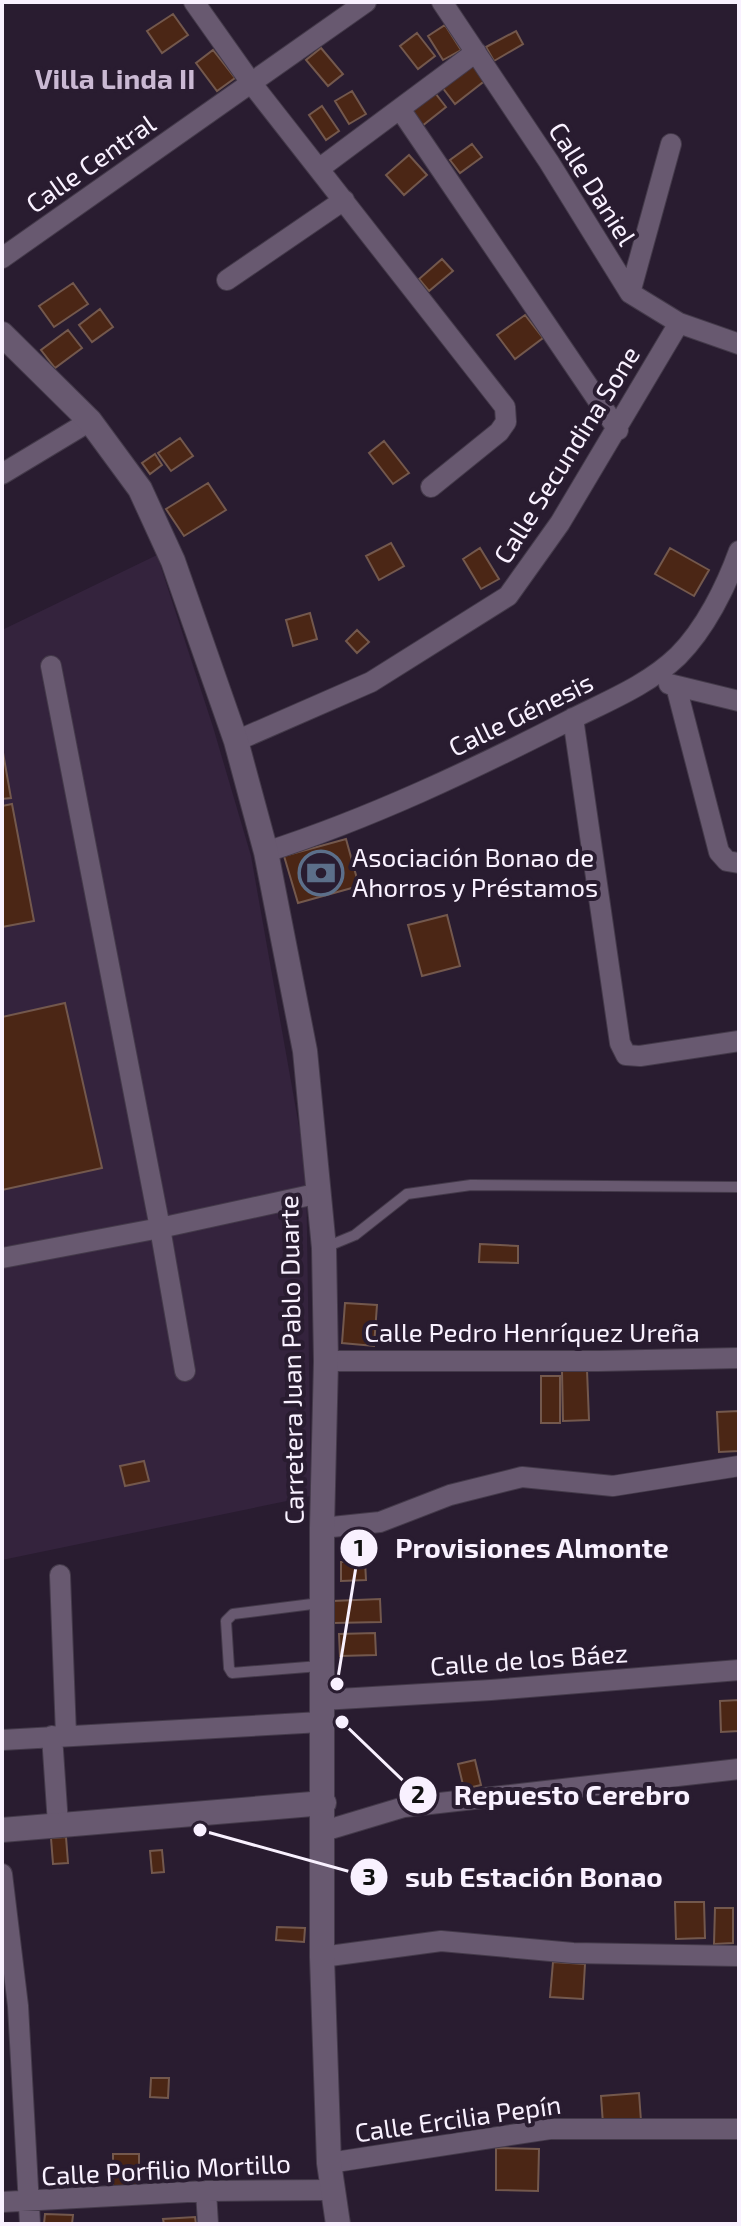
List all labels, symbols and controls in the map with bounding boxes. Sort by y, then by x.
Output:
district label: Villa Linda II [35,61,195,95]
street label: Calle Central [20,107,161,219]
street label: Calle Daniel [543,116,643,251]
street label: Calle Secundina Sone [486,340,645,569]
street label: Calle Génesis [443,665,597,762]
place label: Asociación Bonao de Ahorros y Préstamos [352,841,598,902]
bank icon: Asociación Bonao de Ahorros y Préstamos [297,849,345,897]
street label: Carretera Juan Pablo Duarte [272,1195,309,1525]
street label: Calle Pedro Henríquez Ureña [364,1316,700,1347]
callout: Provisiones Almonte [339,1522,686,1574]
text: Provisiones Almonte [395,1530,669,1564]
text: 1 [354,1532,364,1561]
street label: Calle de los Báez [429,1636,629,1681]
callout: Repuesto Cerebro [398,1769,706,1821]
text: Repuesto Cerebro [454,1777,690,1811]
text: 2 [411,1779,425,1808]
callout: sub Estación Bonao [349,1851,679,1903]
text: sub Estación Bonao [405,1859,663,1893]
text: 3 [362,1861,376,1890]
street label: Calle Ercilia Pepín [353,2088,563,2147]
street label: Calle Porfilio Mortillo [40,2146,291,2191]

